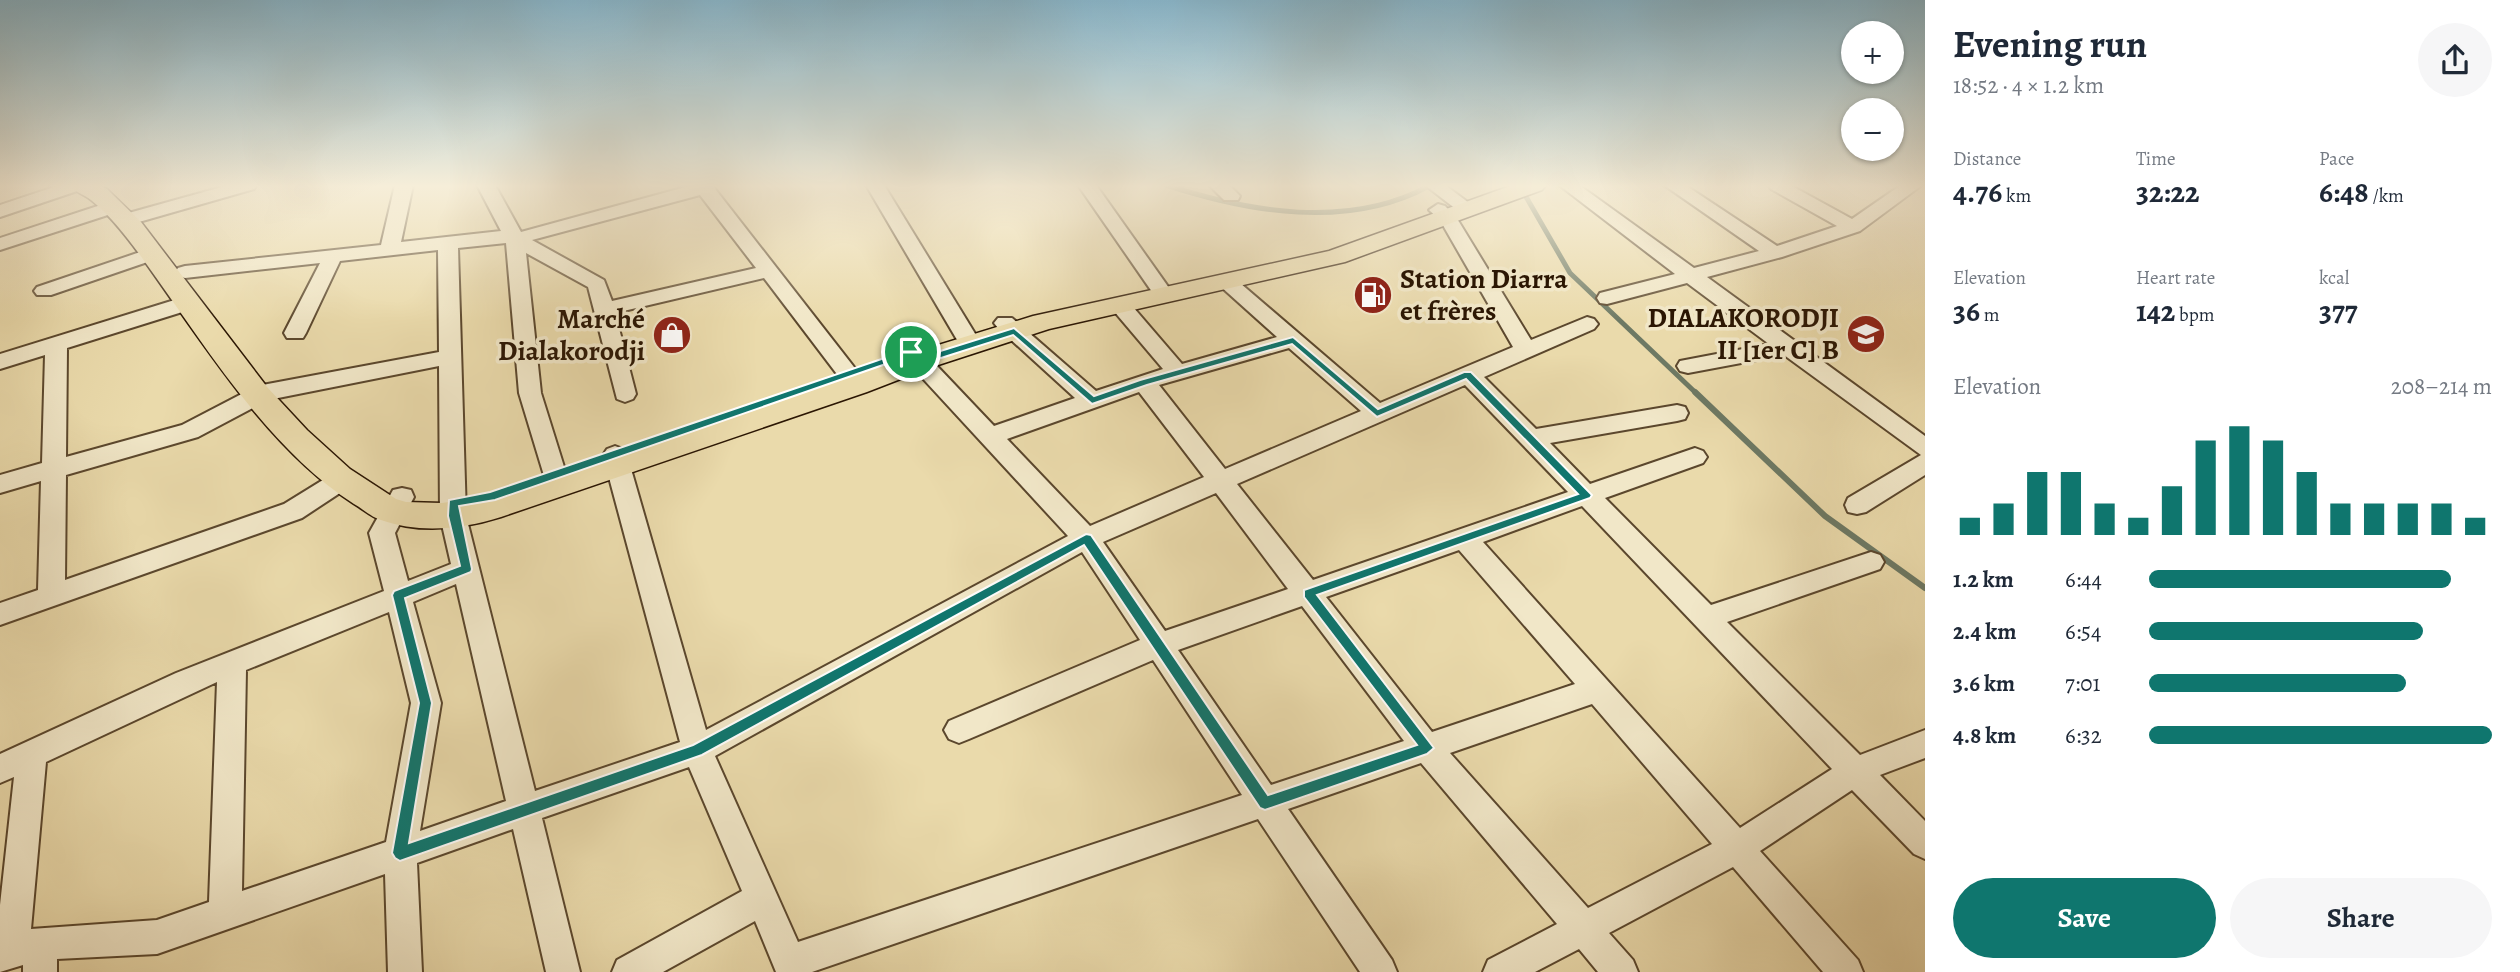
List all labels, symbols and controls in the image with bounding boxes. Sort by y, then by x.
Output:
text: Evening run [1953,18,2147,70]
map controls [1841,21,1904,161]
button: + [1841,21,1904,84]
button: share [2418,23,2492,97]
text: 18:52 · 4 × 1.2 km [1953,70,2104,101]
button: − [1841,98,1904,161]
text: Distance [1953,146,2021,172]
text: Time [2136,146,2175,172]
text: Pace [2319,146,2354,172]
text: 4.76 [1953,172,2002,212]
text: 32:22 [2136,172,2200,212]
text: 6:48 [2319,172,2369,212]
text: km [2002,183,2031,209]
text: /km [2369,183,2404,209]
place label: Station Diarra et frères [1400,260,1568,330]
text: Elevation [1953,265,2026,291]
text: Heart rate [2136,265,2215,291]
text: kcal [2319,265,2349,291]
fuel station icon: Station Diarra et frères [1352,274,1394,316]
text: 36 [1953,291,1980,331]
text: 142 [2136,291,2175,331]
text: 377 [2319,291,2358,331]
place label: DIALAKORODJI II [1er C] B [1648,299,1839,369]
place label: Marché Dialakorodji [498,300,645,370]
text: m [1980,302,2000,328]
text: bpm [2175,302,2215,328]
school or university icon: DIALAKORODJI II [1er C] B [1845,313,1887,355]
shop icon: Marché Dialakorodji [651,314,693,356]
pin [881,322,941,382]
icon: arrive [892,333,930,371]
text: Elevation [1953,371,2041,402]
text: 208–214 m [2391,371,2492,402]
text: 1.2 km [1953,564,2014,595]
text: 6:44 [2065,564,2102,595]
text: 2.4 km [1953,616,2016,647]
text: 6:54 [2065,616,2101,647]
text: 3.6 km [1953,668,2015,699]
text: 7:01 [2065,668,2100,699]
text: 4.8 km [1953,720,2016,751]
text: 6:32 [2065,720,2102,751]
button: Save [1953,878,2216,958]
button: Share [2230,878,2492,958]

